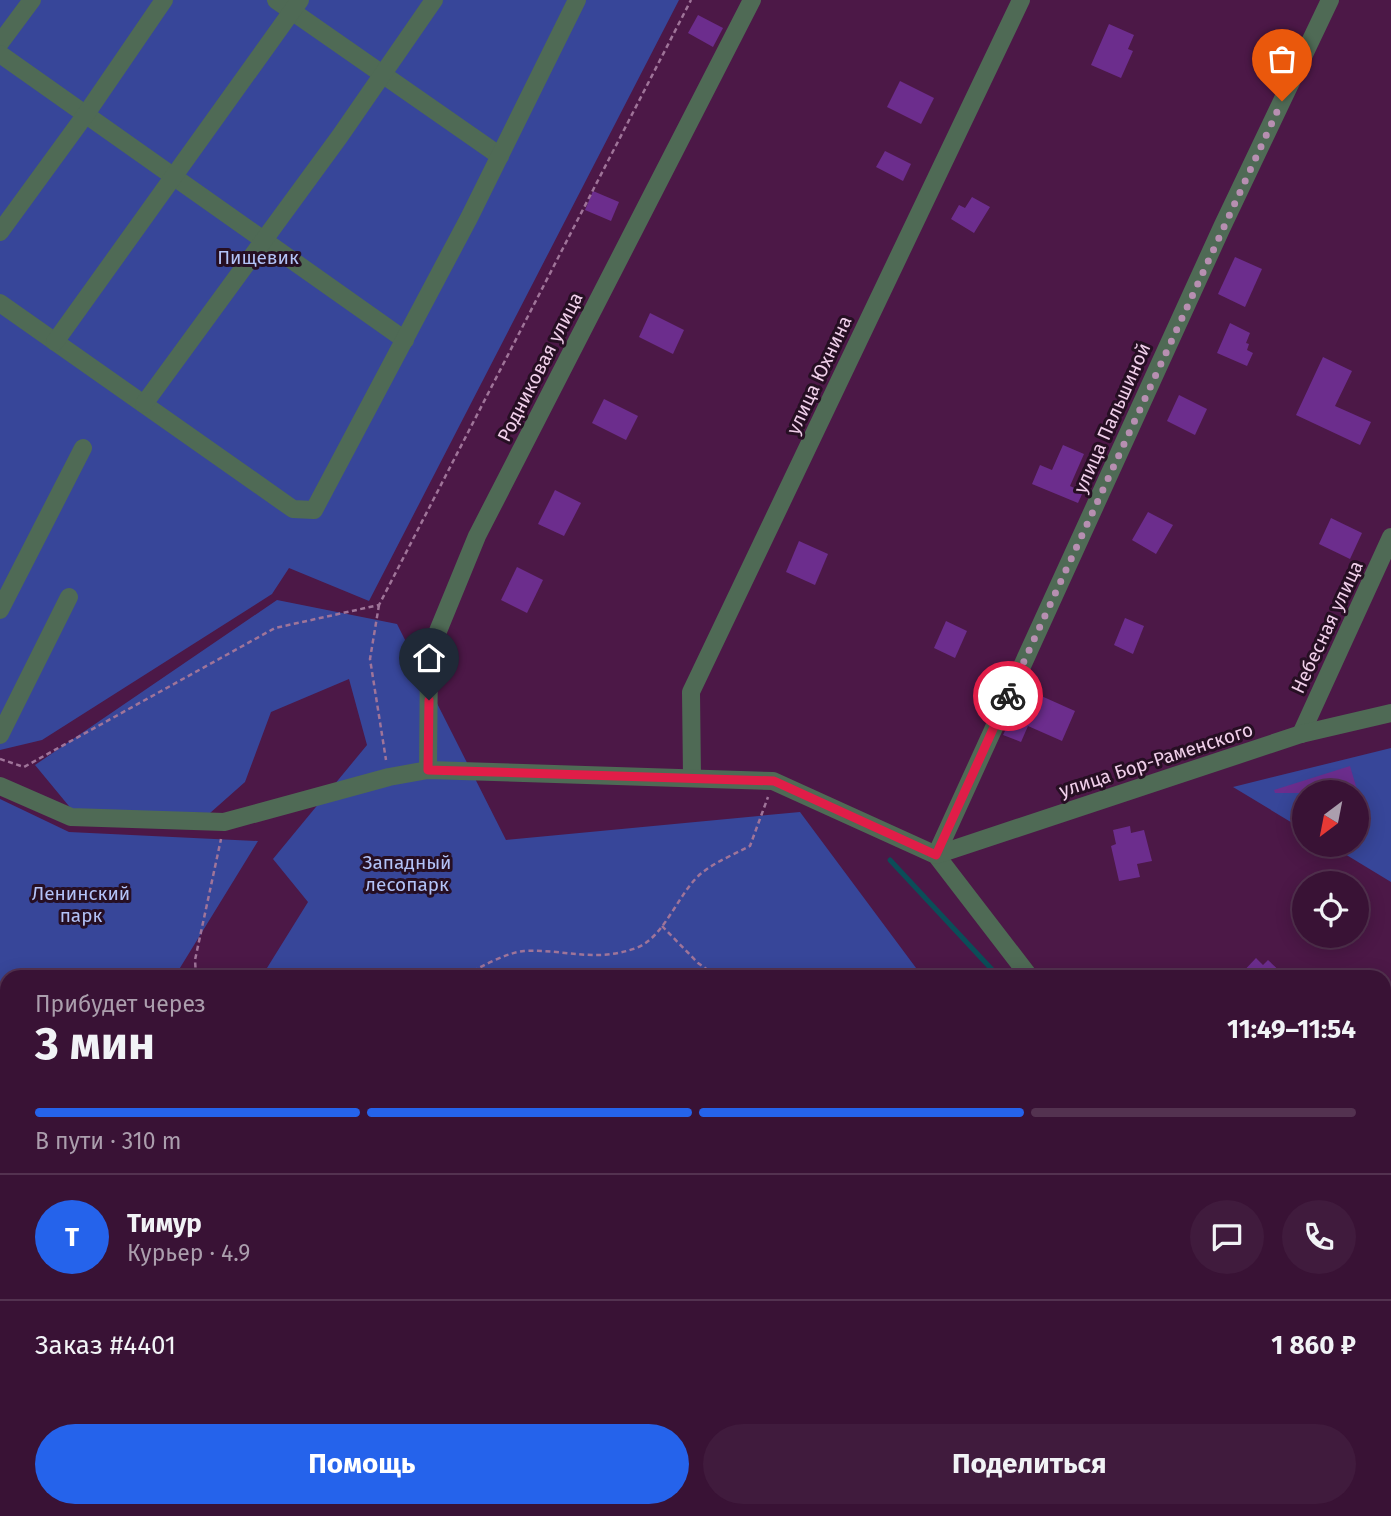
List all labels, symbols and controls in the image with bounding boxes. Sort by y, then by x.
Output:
pin [1252,29,1312,101]
icon: bag [1263,40,1301,78]
park label: Пищевик [217,246,299,269]
street label: Родниковая улица [492,288,588,446]
street label: улица Юхнина [781,312,857,438]
street label: улица Пальшиной [1069,339,1155,497]
street label: Небесная улица [1286,557,1368,697]
pin [399,628,459,700]
icon: home [410,639,448,677]
courier [973,661,1043,731]
icon: bike [989,677,1027,715]
street label: улица Бор-Раменского [1056,718,1256,802]
north arrow [1292,780,1368,858]
map controls [1292,780,1369,948]
park label: Западный лесопарк [363,851,452,896]
button: locate [1292,871,1369,948]
park label: Ленинский парк [32,882,130,927]
text: Прибудет через [35,990,206,1018]
text: 11:49–11:54 [1227,1014,1356,1045]
text: 3 мин [35,1016,155,1071]
text: В пути · 310 m [35,1127,181,1155]
button: chat [1190,1200,1264,1274]
button: phone [1282,1200,1356,1274]
text: Тимур [127,1208,202,1239]
text: Т [65,1222,79,1253]
text: Курьер · 4.9 [127,1239,250,1267]
text: Заказ #4401 [35,1330,176,1361]
text: 1 860 ₽ [1271,1330,1356,1361]
button: Помощь [35,1424,689,1504]
button: Поделиться [703,1424,1356,1504]

